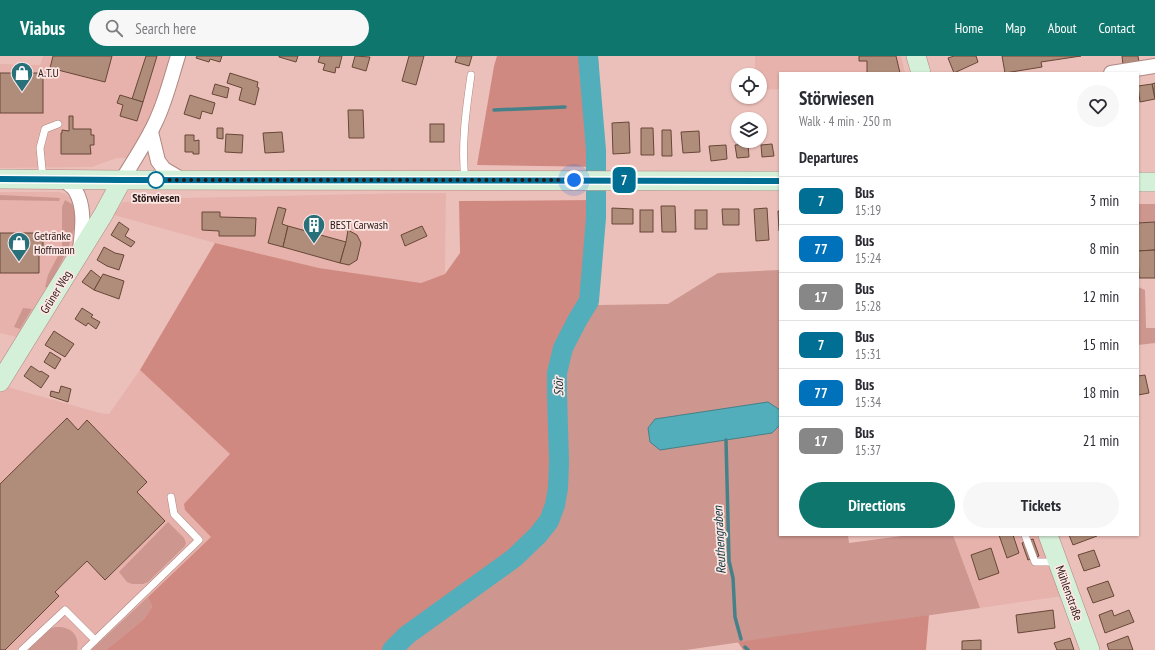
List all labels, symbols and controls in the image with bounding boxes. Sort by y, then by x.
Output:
search box [89,10,369,46]
text: Viabus [20,16,65,40]
icon: search [103,17,125,39]
text: Search here [135,19,196,38]
text: Home [955,19,983,37]
text: Map [1005,19,1026,37]
text: About [1048,19,1077,37]
text: Contact [1099,19,1135,37]
shop icon: A.T.U [9,60,35,93]
place label: A.T.U [38,65,59,80]
map controls [731,68,767,148]
button: locate [731,68,767,104]
button: heart [1077,85,1119,127]
text: Störwiesen [799,86,874,110]
button: layers [731,112,767,148]
text: Walk · 4 min · 250 m [799,113,891,130]
text: Departures [799,148,858,167]
line badge: 7 [611,167,637,193]
your location [564,170,584,190]
marker: Störwiesen [147,171,165,189]
text: 7 [621,171,627,189]
text: Bus [855,183,874,202]
place label: Störwiesen [132,190,180,205]
text: 3 min [1089,191,1119,210]
text: 7 [818,192,824,210]
text: 15:19 [855,202,881,219]
building icon: BEST Carwash [301,212,327,245]
place label: BEST Carwash [330,217,388,232]
place label: Getränke Hoffmann [34,228,75,257]
shop icon: Getränke Hoffmann [6,230,32,263]
text: Bus [855,231,874,250]
text: 8 min [1089,239,1119,258]
text: 77 [814,240,828,258]
text: 15:24 [855,250,881,267]
street label: Grüner Weg [37,267,75,316]
text: Bus [855,279,874,298]
text: 12 min [1083,287,1119,306]
text: 17 [814,288,828,306]
text: 15:28 [855,298,881,315]
text: Bus [855,327,874,346]
text: 15 min [1083,335,1119,354]
text: 7 [818,336,824,354]
text: 15:31 [855,346,881,363]
water label: Stör [550,375,567,396]
text: Bus [855,375,874,394]
text: 18 min [1083,383,1119,402]
text: 77 [814,384,828,402]
text: 15:34 [855,394,881,411]
text: Bus [855,423,874,442]
text: 21 min [1083,431,1119,450]
text: 17 [814,432,828,450]
text: 15:37 [855,442,881,459]
button: Directions [799,482,955,528]
button: Tickets [963,482,1119,528]
water label: Reuthengraben [709,504,730,574]
street label: Mühlenstraße [1053,563,1086,622]

